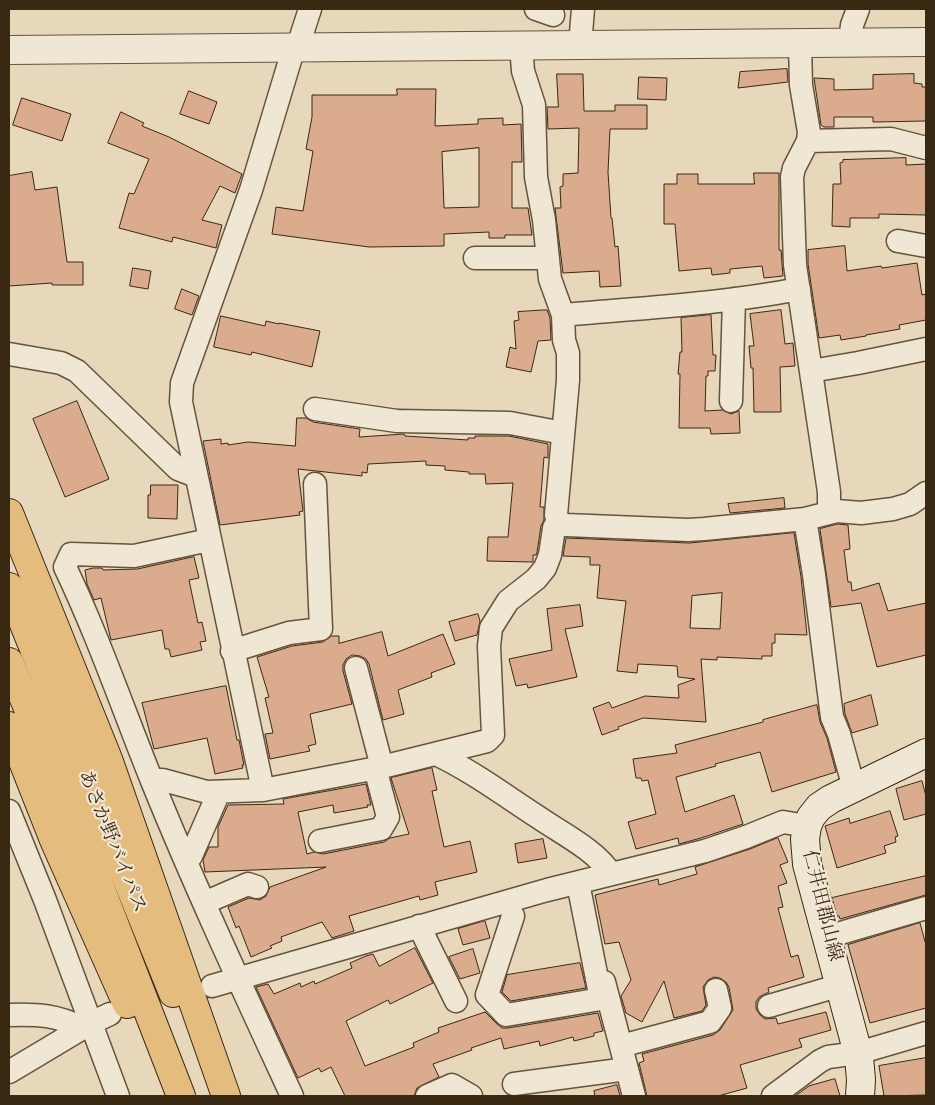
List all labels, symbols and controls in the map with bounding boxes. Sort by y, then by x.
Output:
street label: あさか野バイパス [72,767,150,917]
street label: 仁井田郡山線 [796,848,846,964]

